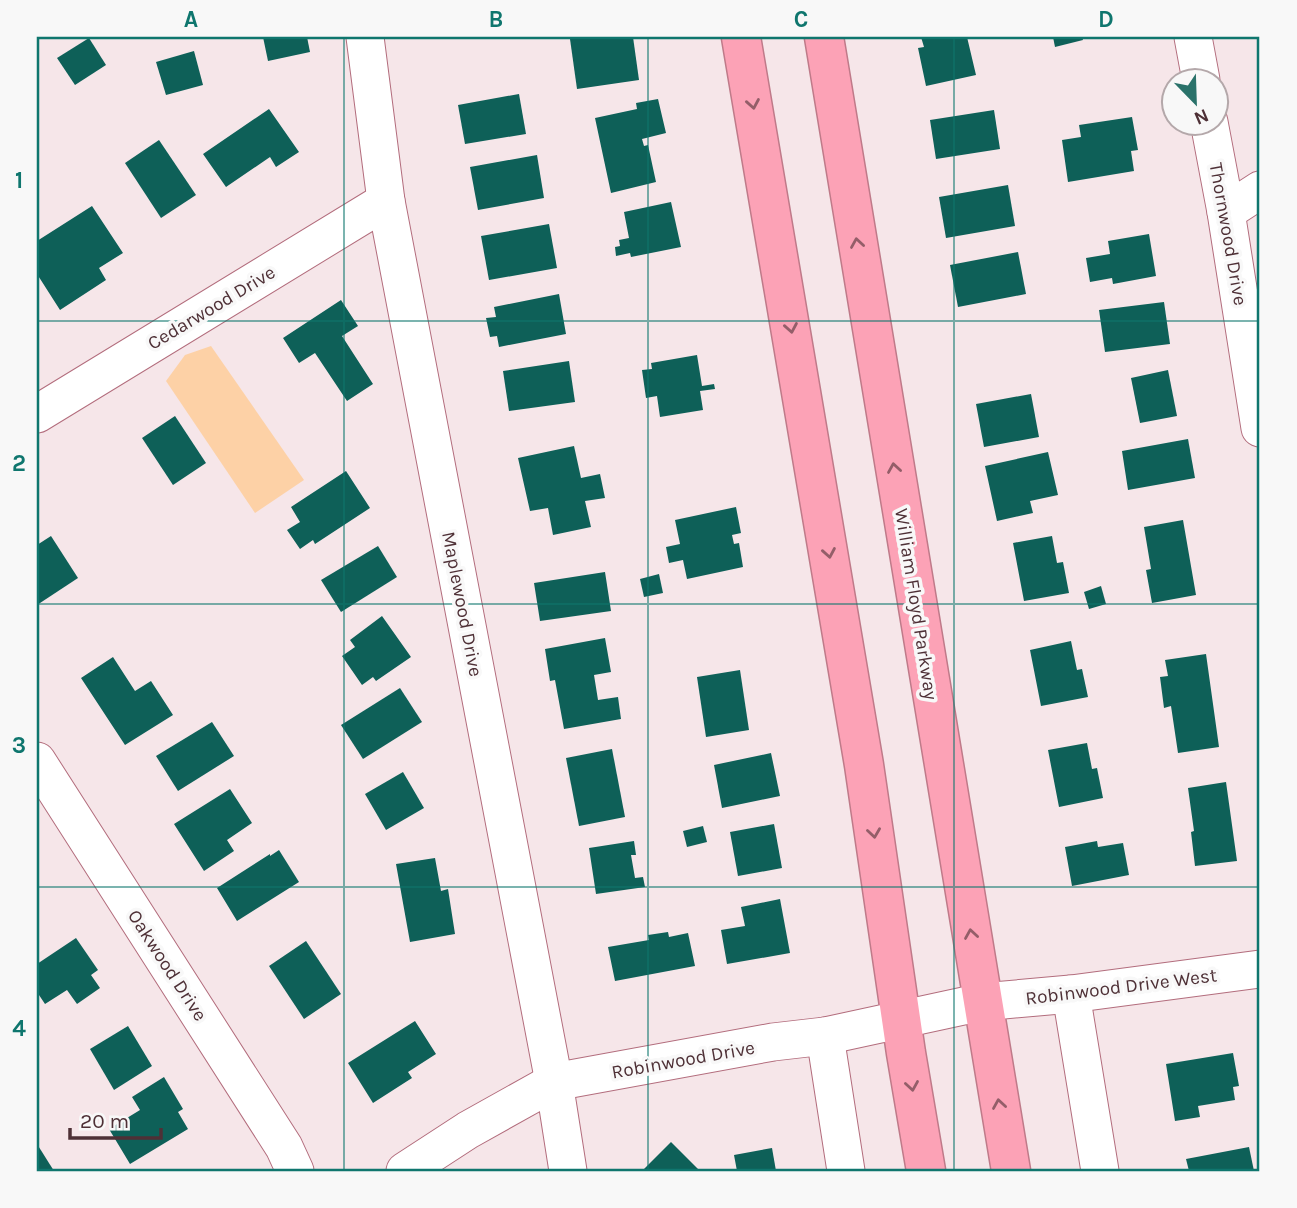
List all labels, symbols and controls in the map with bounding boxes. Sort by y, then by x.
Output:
text: A [184,6,198,33]
text: B [489,6,503,33]
text: C [794,6,808,33]
text: D [1098,6,1114,33]
north arrow [1160,66,1230,136]
one-way arrow [745,98,760,110]
text: N [1191,104,1212,130]
street label: Thornwood Drive [1205,161,1251,307]
text: 1 [15,167,23,194]
one-way arrow [850,237,865,249]
street label: Cedarwood Drive [144,261,279,355]
one-way arrow [783,322,798,334]
text: 2 [12,450,26,477]
one-way arrow [887,462,902,474]
street label: William Floyd Parkway [890,507,942,702]
street label: Maplewood Drive [437,530,487,679]
one-way arrow [821,547,836,559]
text: 3 [12,732,26,759]
one-way arrow [867,827,882,838]
street label: Oakwood Drive [123,906,211,1025]
one-way arrow [964,928,979,940]
street label: Robinwood Drive West [1024,964,1218,1010]
text: 4 [12,1015,26,1042]
street label: Robinwood Drive [610,1037,757,1083]
one-way arrow [904,1080,919,1092]
scale bar [70,1096,161,1140]
one-way arrow [992,1098,1007,1110]
text: 20 m [80,1109,129,1133]

